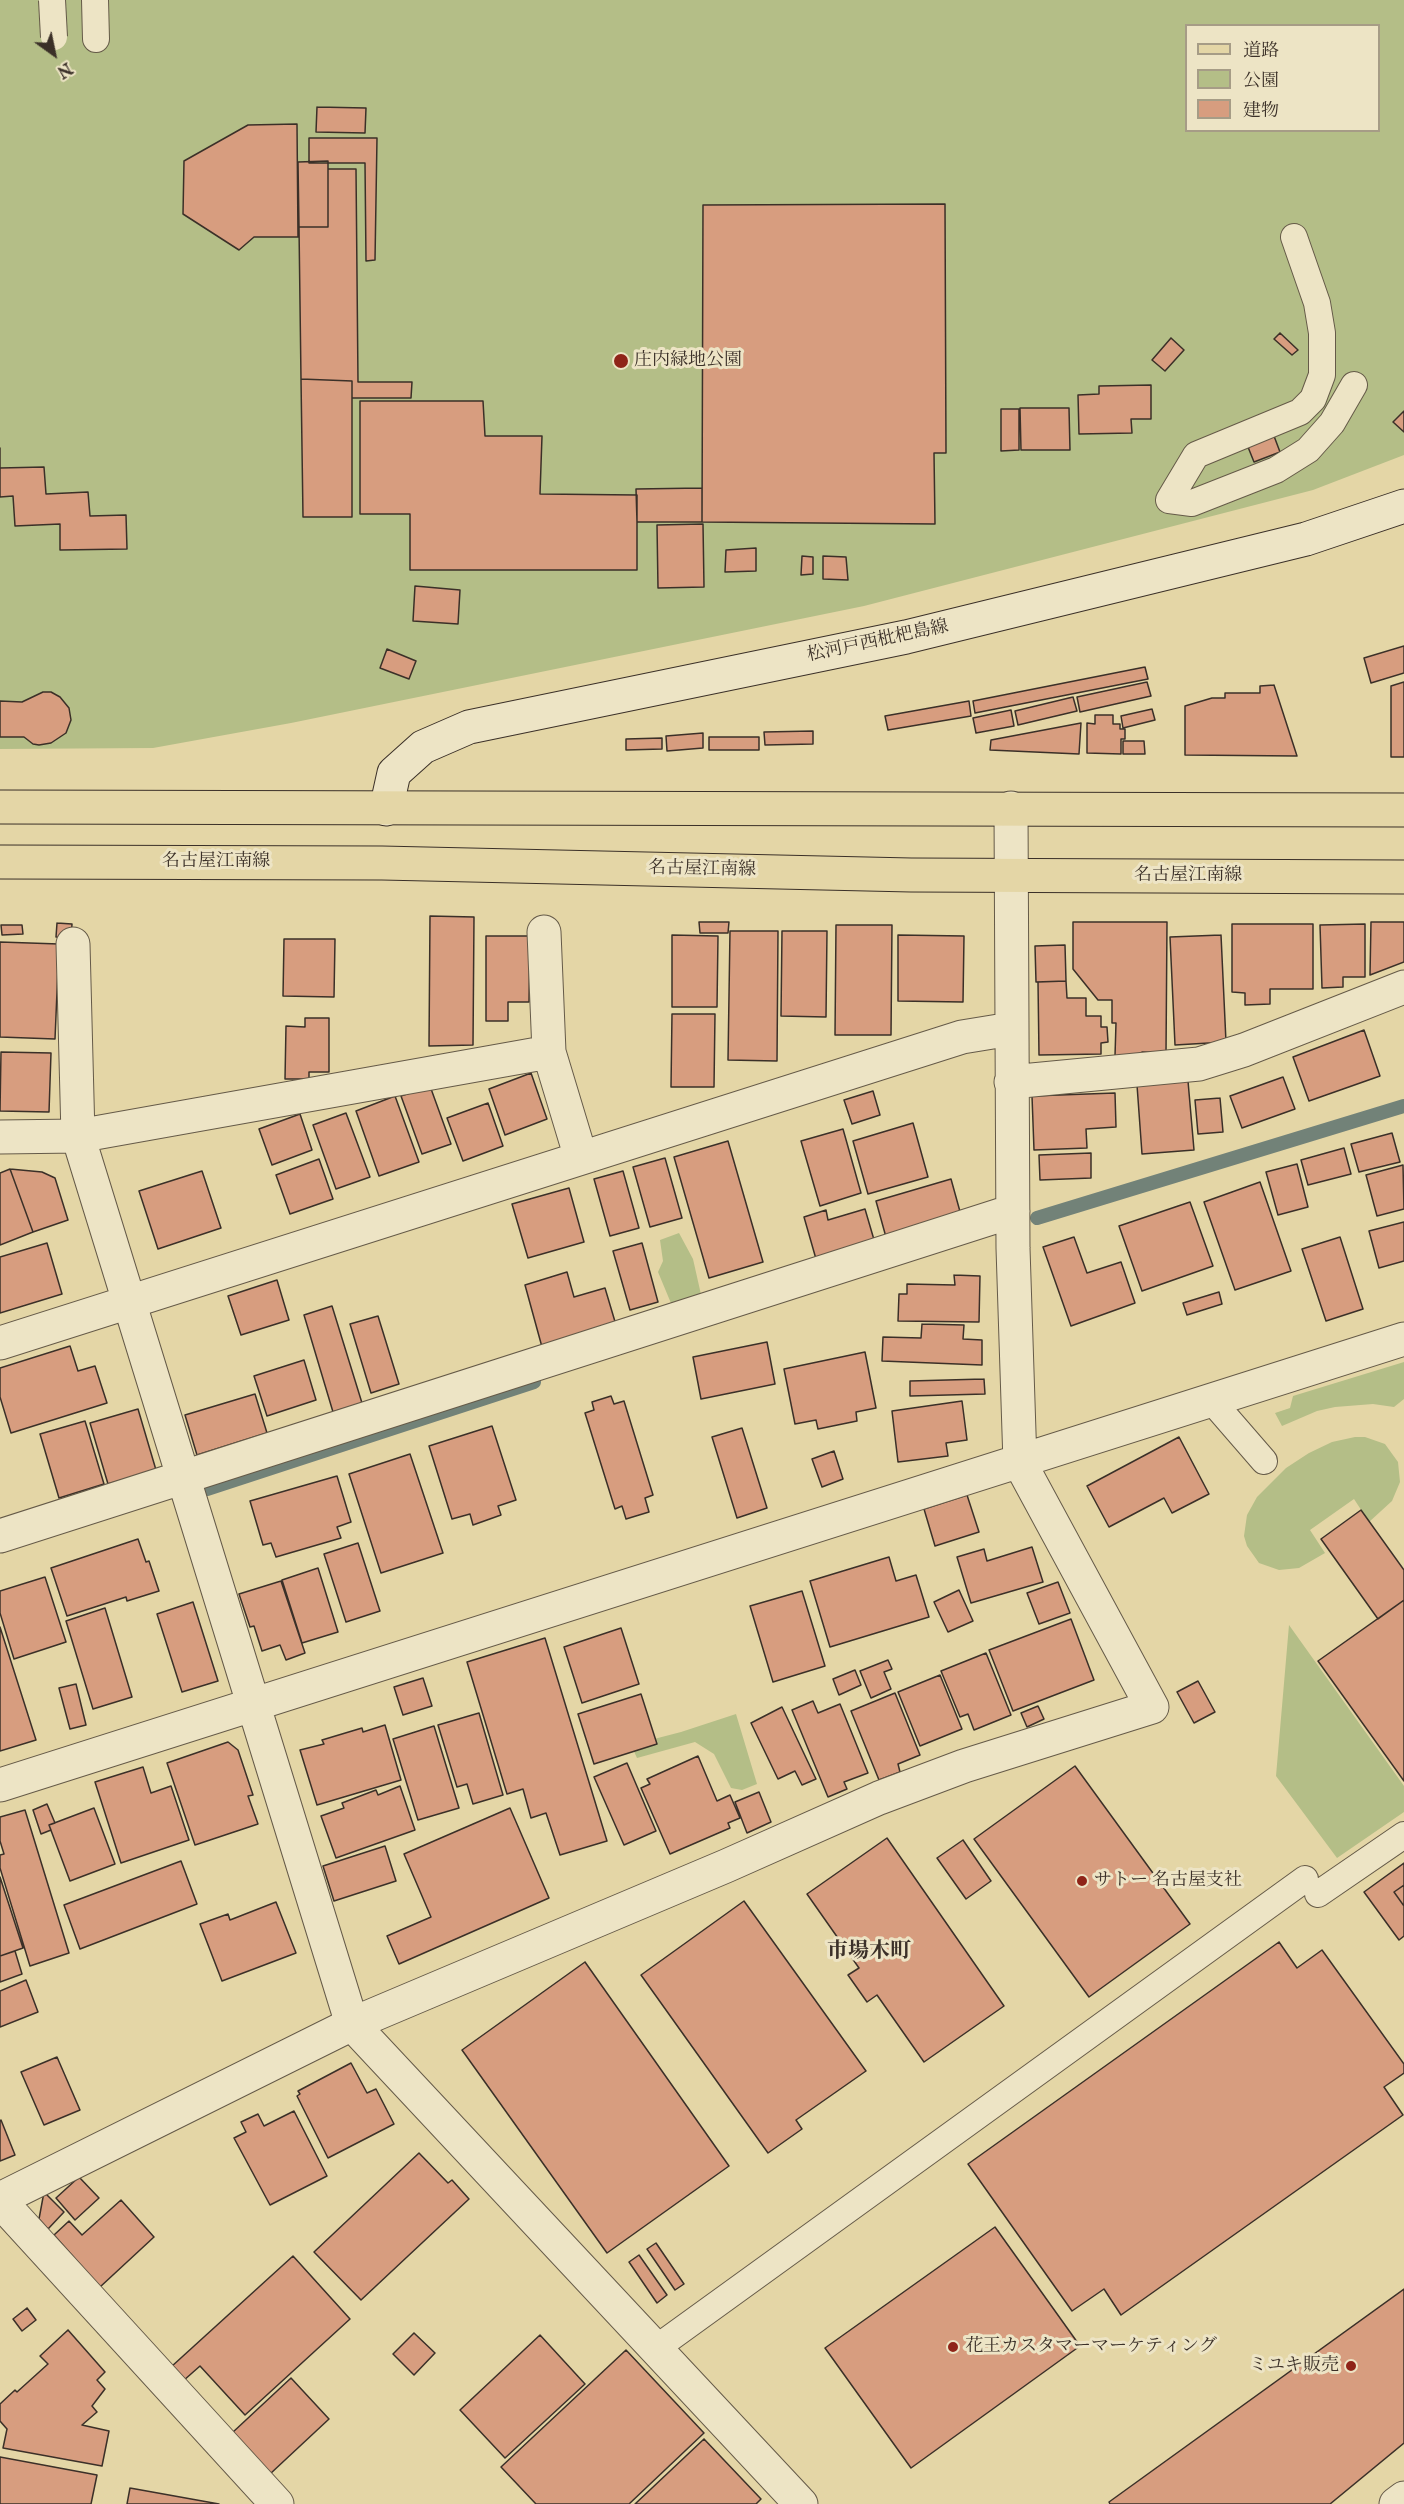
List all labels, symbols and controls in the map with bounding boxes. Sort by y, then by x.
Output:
north arrow [24,24,84,84]
legend [1185,24,1380,132]
text: 道路 [1243,40,1279,63]
text: N [53,57,75,81]
text: 公園 [1243,70,1279,93]
text: 建物 [1243,100,1279,123]
place label: 庄内緑地公園 [634,350,742,372]
marker: 庄内緑地公園 [612,352,630,370]
street label: 松河戸西枇杷島線 [805,616,951,668]
street label: 名古屋江南線 [162,851,270,873]
street label: 名古屋江南線 [648,858,756,882]
street label: 名古屋江南線 [1134,865,1242,887]
place label: サトー 名古屋支社 [1094,1870,1242,1892]
marker: サトー 名古屋支社 [1075,1874,1089,1888]
district label: 市場木町 [827,1940,911,1966]
place label: 花王カスタマーマーケティング [965,2336,1217,2358]
marker: 花王カスタマーマーケティング [946,2340,960,2354]
place label: ミユキ販売 [1249,2355,1339,2377]
marker: ミユキ販売 [1344,2359,1358,2373]

